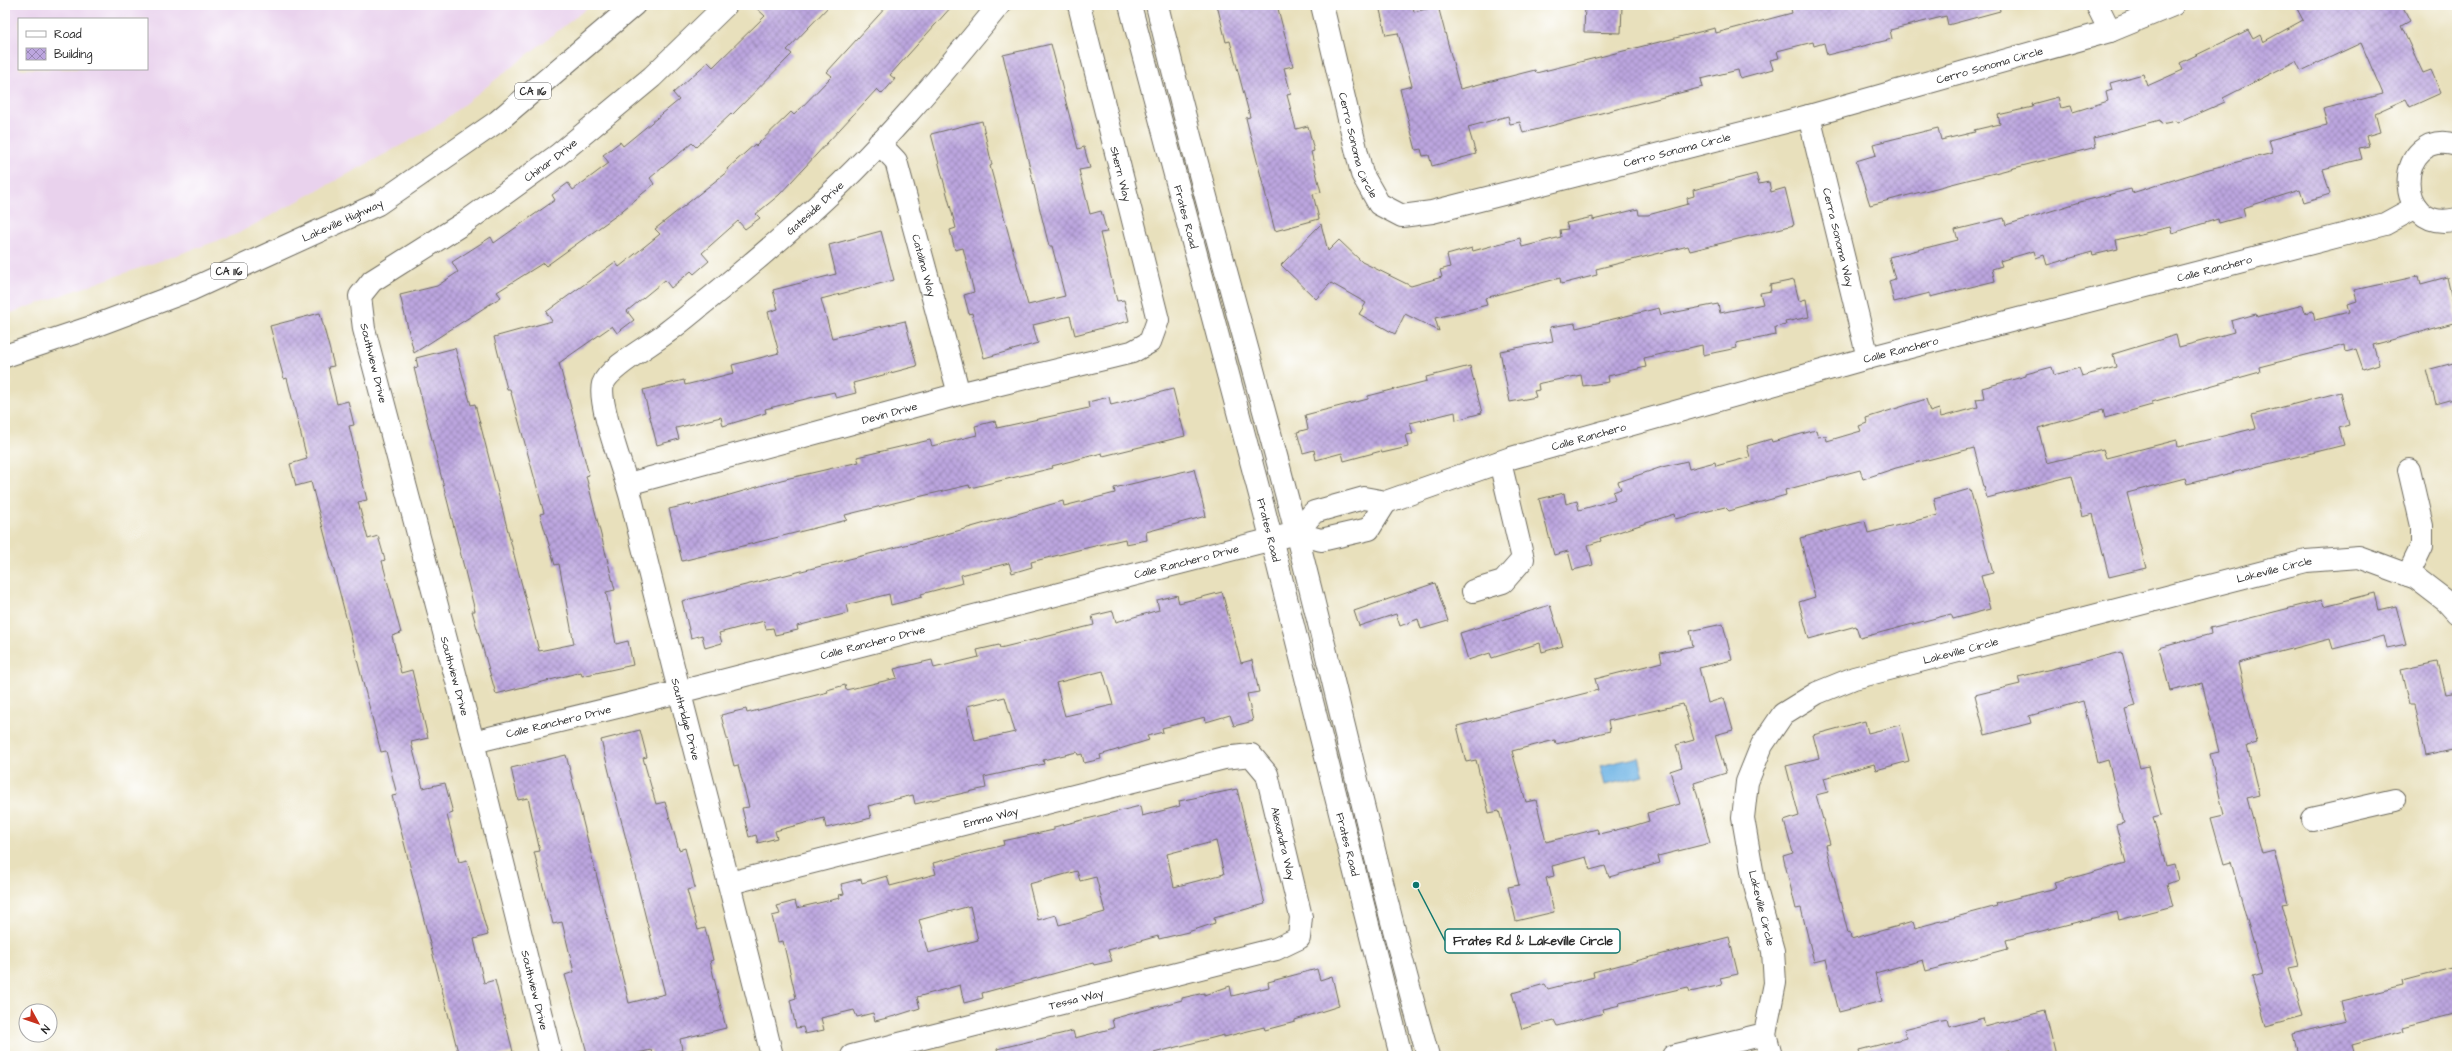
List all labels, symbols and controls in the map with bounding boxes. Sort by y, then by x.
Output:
legend [18,18,148,70]
text: Road [54,26,82,43]
street label: Cerro Sonoma Circle [1935,43,2045,88]
text: Building [54,46,92,64]
road number: CA 116 [515,83,551,99]
street label: Cerro Sonoma Circle [1335,91,1381,201]
street label: Cerro Sonoma Circle [1622,129,1732,171]
street label: Chinar Drive [521,135,581,185]
street label: Shern Way [1105,145,1135,204]
street label: Gateside Drive [783,178,847,239]
street label: Frates Road [1170,183,1201,250]
street label: Cerra Sonoma Way [1819,186,1857,289]
street label: Lakeville Highway [300,196,387,246]
street label: Catalina Way [908,233,939,299]
street label: Calle Ranchero [2175,252,2254,286]
road number: CA 116 [211,263,247,279]
street label: Southview Drive [356,322,391,405]
street label: Calle Ranchero [1862,333,1941,367]
street label: Devin Drive [860,399,919,428]
street label: Calle Ranchero [1550,419,1628,454]
street label: Frates Road [1253,497,1284,564]
street label: Calle Ranchero Drive [1133,541,1241,582]
street label: Lakeville Circle [2235,554,2313,587]
street label: Calle Ranchero Drive [819,622,927,663]
street label: Lakeville Circle [1921,634,2000,668]
street label: Southview Drive [437,635,472,718]
street label: Southridge Drive [666,676,704,762]
street label: Calle Ranchero Drive [504,702,613,742]
street label: Emma Way [962,803,1020,832]
street label: Alexandra Way [1267,805,1299,882]
street label: Frates Road [1332,811,1363,878]
street label: Lakeville Circle [1745,869,1778,947]
callout: Frates Rd & Lakeville Circle [1445,929,1620,953]
text: Frates Rd & Lakeville Circle [1453,933,1613,950]
street label: Southview Drive [517,949,552,1032]
street label: Tessa Way [1047,985,1105,1014]
north arrow [18,1003,58,1043]
text: N [37,1022,53,1037]

